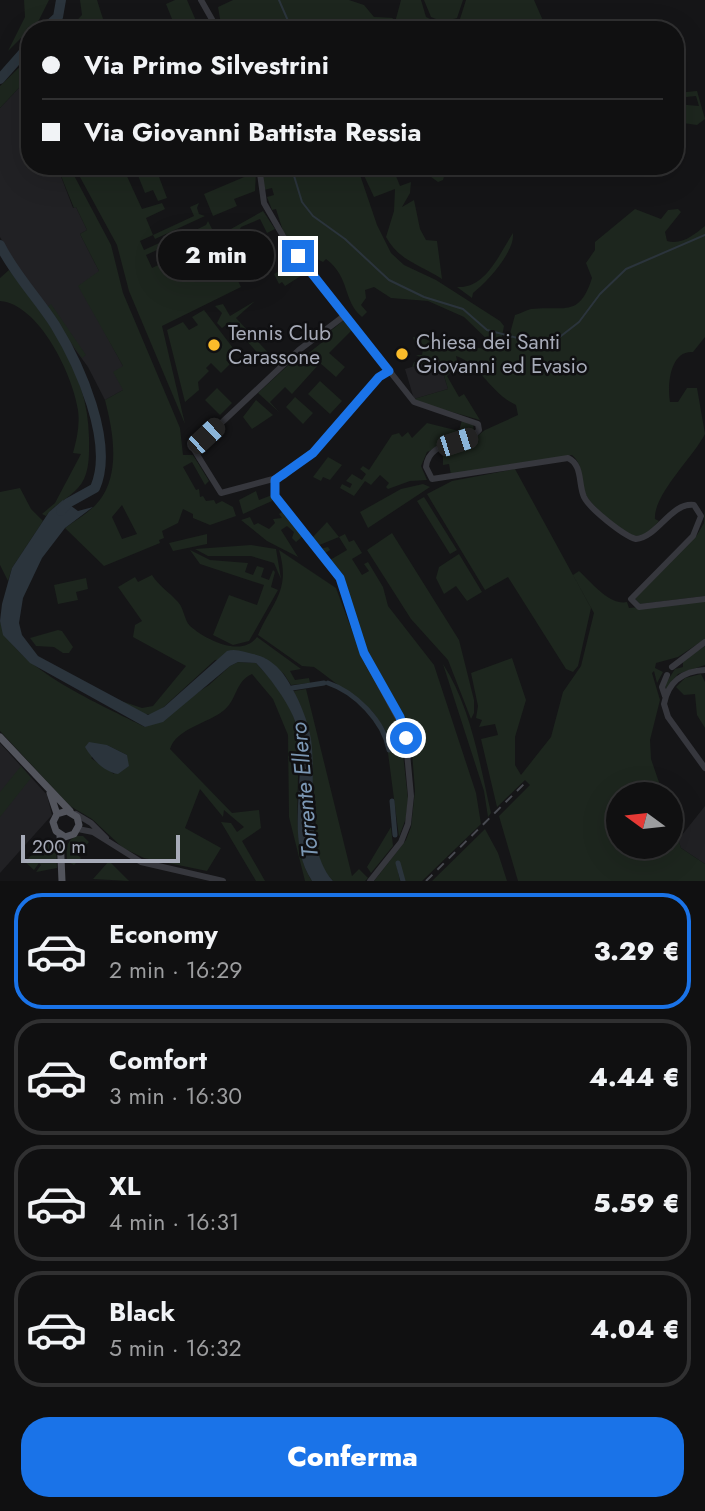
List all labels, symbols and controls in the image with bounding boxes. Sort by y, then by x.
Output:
text: Via Primo Silvestrini [84,46,329,84]
text: Via Giovanni Battista Ressia [84,113,422,151]
callout: 2 min [158,232,274,280]
text: 2 min [185,238,247,272]
route end [282,240,314,272]
place label: Tennis Club Carassone [228,318,331,372]
place label: Chiesa dei Santi Giovanni ed Evasio [416,327,587,381]
marker: Tennis Club Carassone [206,337,222,353]
marker: Chiesa dei Santi Giovanni ed Evasio [394,346,410,362]
car [184,414,229,458]
car [434,426,481,458]
water label: Torrente Ellero [281,720,327,859]
route start [390,722,422,754]
north arrow [606,782,682,859]
map controls [606,782,683,859]
scale bar [21,832,180,864]
text: 200 m [32,833,86,860]
text: Economy [109,915,218,953]
icon: car [25,920,88,983]
text: 3.29 € [594,932,680,970]
text: 2 min · 16:29 [109,953,243,987]
text: Comfort [109,1041,207,1079]
icon: car [25,1046,88,1109]
text: 4.44 € [589,1058,680,1096]
text: 3 min · 16:30 [109,1079,242,1113]
text: XL [109,1167,141,1205]
icon: car [25,1172,88,1235]
text: 5.59 € [593,1184,680,1222]
text: 4 min · 16:31 [109,1205,239,1239]
text: Black [109,1293,175,1331]
icon: car [25,1298,88,1361]
text: 4.04 € [590,1310,680,1348]
text: 5 min · 16:32 [109,1331,242,1365]
button: Conferma [21,1417,684,1497]

